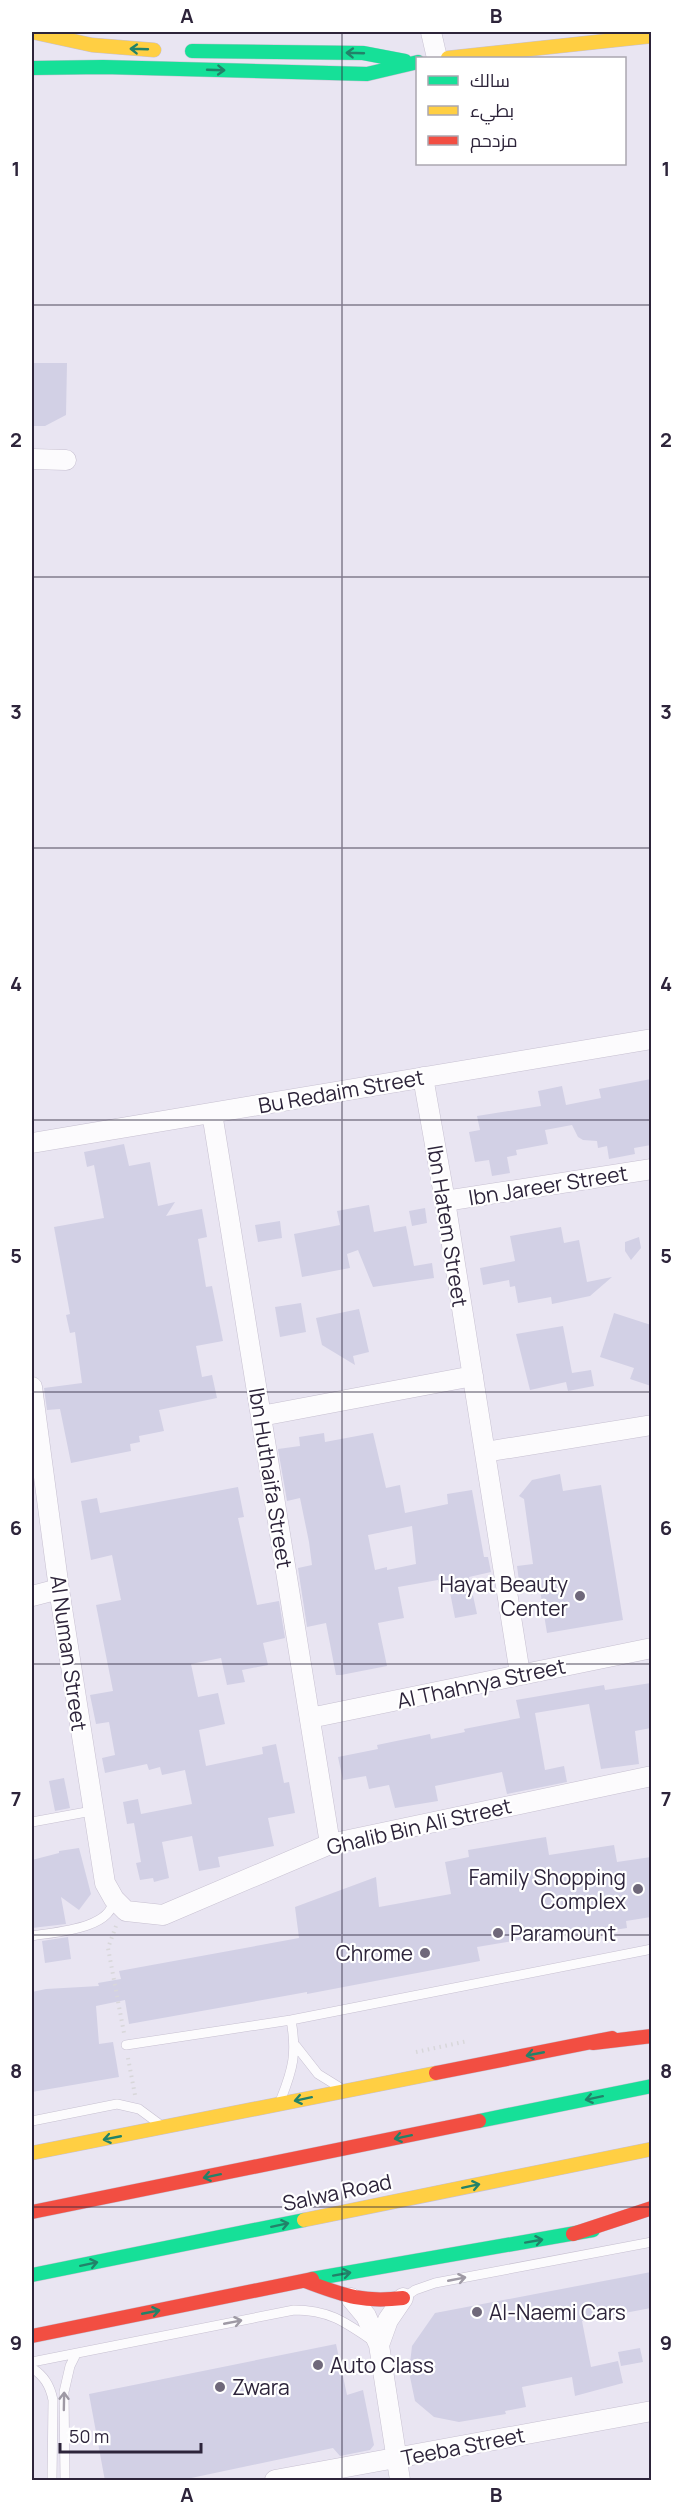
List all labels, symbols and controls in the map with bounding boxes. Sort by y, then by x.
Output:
text: A [180,2,194,29]
text: B [490,2,503,29]
one-way arrow [129,43,149,55]
one-way arrow [345,47,365,59]
legend [416,57,626,165]
one-way arrow [205,65,225,76]
text: سالك [470,68,510,92]
text: بطيء [470,98,514,125]
text: مزدحم [470,128,518,153]
text: 1 [12,155,20,182]
text: 1 [662,155,670,182]
text: 2 [10,426,22,453]
text: 2 [660,426,672,453]
text: 3 [10,698,22,725]
text: 3 [660,698,672,725]
text: 4 [10,970,22,997]
text: 4 [660,970,672,997]
street label: Bu Redaim Street [256,1063,426,1119]
street label: Ibn Hatem Street [421,1143,475,1309]
street label: Ibn Jareer Street [466,1159,630,1211]
text: 5 [10,1242,22,1269]
text: 5 [660,1242,672,1269]
street label: Ibn Huthaifa Street [243,1385,299,1571]
text: 6 [10,1514,22,1541]
text: 6 [660,1514,672,1541]
place label: Hayat Beauty Center [439,1570,568,1622]
street label: Al Numan Street [44,1573,94,1733]
marker: Hayat Beauty Center [573,1589,587,1603]
street label: Al Thahnya Street [394,1651,568,1715]
text: 7 [11,1785,21,1812]
text: 7 [661,1785,671,1812]
street label: Ghalib Bin Ali Street [324,1791,514,1861]
place label: Family Shopping Complex [469,1863,626,1915]
marker: Family Shopping Complex [631,1882,645,1896]
place label: Paramount [510,1919,616,1947]
marker: Paramount [491,1926,505,1940]
place label: Chrome [336,1939,413,1967]
marker: Chrome [418,1946,432,1960]
one-way arrow [526,2049,546,2060]
text: 8 [10,2057,22,2084]
text: 8 [660,2057,672,2084]
one-way arrow [585,2093,604,2104]
one-way arrow [293,2094,313,2105]
one-way arrow [102,2132,122,2143]
one-way arrow [394,2132,413,2143]
street label: Salwa Road [280,2167,394,2217]
one-way arrow [203,2171,222,2182]
one-way arrow [461,2180,480,2191]
one-way arrow [270,2219,289,2230]
one-way arrow [524,2235,543,2246]
one-way arrow [79,2258,98,2269]
one-way arrow [332,2268,351,2279]
one-way arrow [447,2273,466,2284]
place label: Al-Naemi Cars [489,2298,626,2326]
one-way arrow [141,2305,160,2317]
marker: Al-Naemi Cars [470,2305,484,2319]
one-way arrow [223,2316,242,2327]
text: 9 [10,2329,22,2356]
text: 9 [660,2329,672,2356]
place label: Auto Class [330,2351,434,2379]
marker: Auto Class [311,2358,325,2372]
place label: Zwara [232,2373,290,2401]
marker: Zwara [213,2380,227,2394]
one-way arrow [58,2392,70,2412]
scale bar [60,2416,201,2454]
street label: Teeba Street [399,2420,527,2472]
text: 50 m [69,2424,109,2448]
text: A [180,2481,194,2508]
text: B [490,2481,503,2508]

